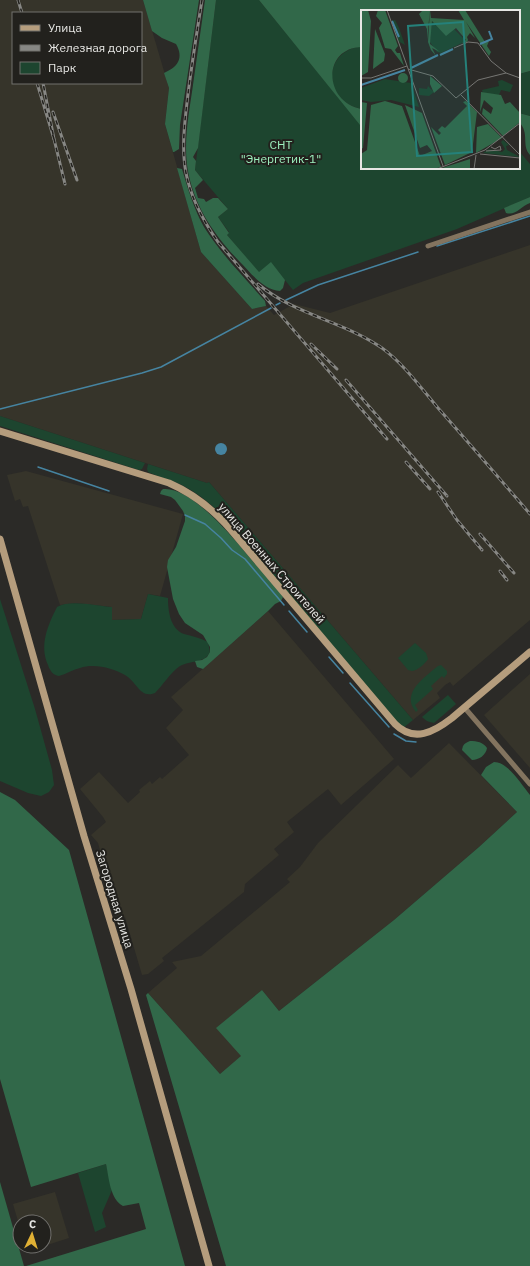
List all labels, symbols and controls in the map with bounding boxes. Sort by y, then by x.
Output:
inset map [361,10,520,169]
legend [12,12,142,84]
text: Улица [48,20,82,35]
text: Железная дорога [48,40,148,55]
text: Парк [48,60,77,75]
park label: СНТ "Энергетик-1" [241,137,321,166]
street label: улица Военных Строителей [215,499,329,627]
street label: Загородная улица [93,848,137,951]
north arrow [12,1214,52,1254]
text: С [29,1217,37,1231]

